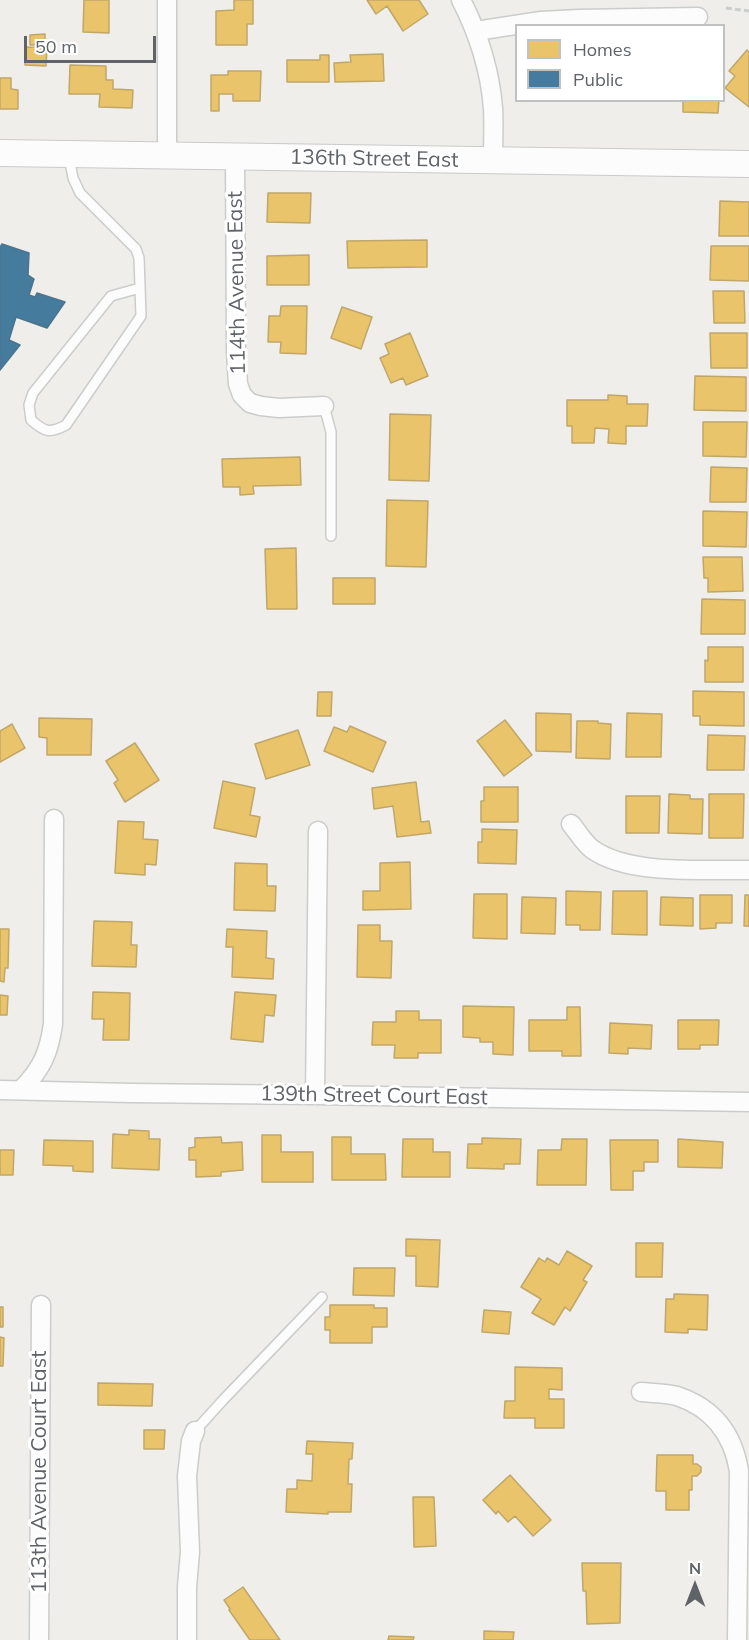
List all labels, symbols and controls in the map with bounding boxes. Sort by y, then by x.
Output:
scale bar [27,24,159,62]
legend [515,24,725,102]
text: 50 m [35,35,77,58]
text: Homes [573,38,632,61]
text: Public [573,68,623,91]
street label: 136th Street East [289,145,459,173]
street label: 114th Avenue East [223,191,251,375]
street label: 139th Street Court East [260,1081,488,1111]
street label: 113th Avenue Court East [27,1351,53,1593]
north arrow [665,1556,725,1616]
text: N [689,1558,701,1578]

